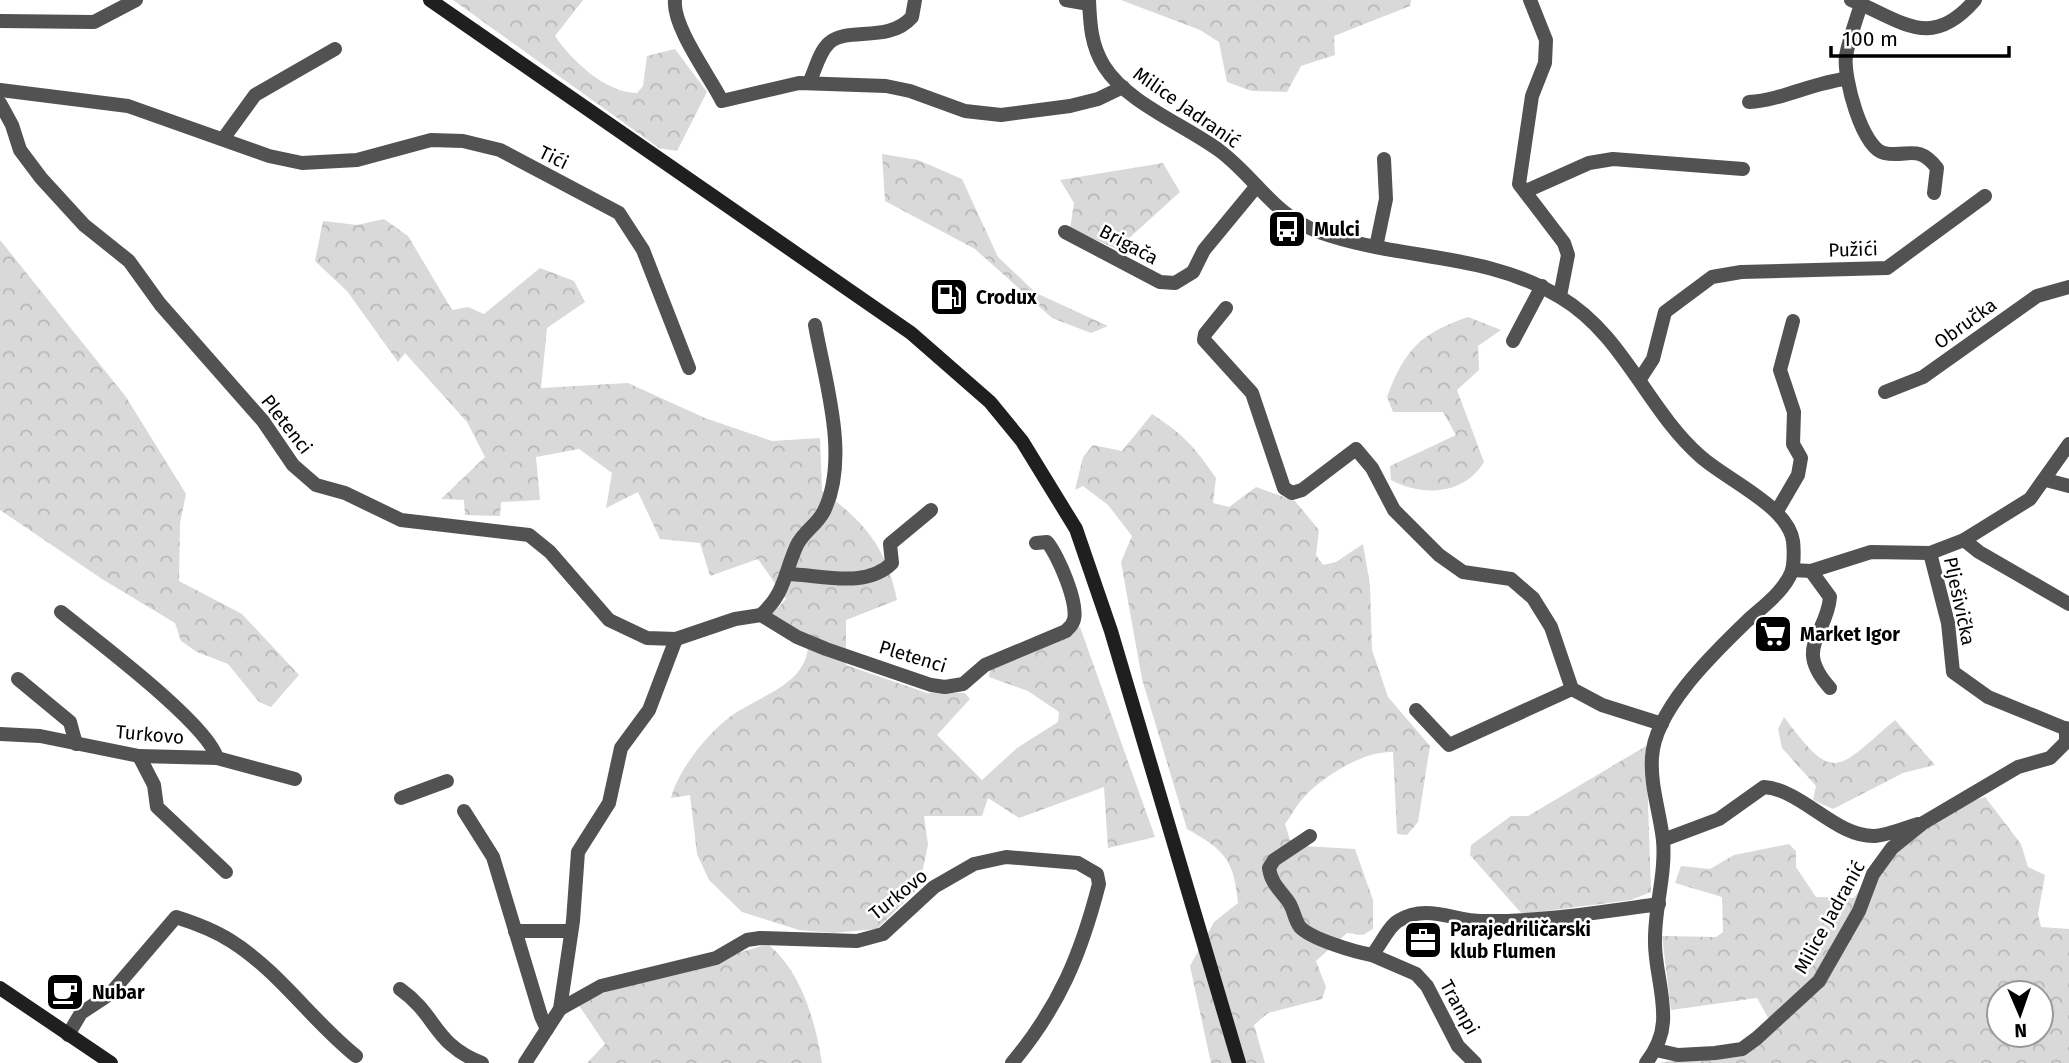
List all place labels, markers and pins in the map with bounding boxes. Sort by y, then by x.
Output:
bus stop icon: Mulci [1266,208,1308,250]
place label: Mulci [1314,218,1360,241]
fuel station icon: Crodux [928,276,970,318]
place label: Crodux [976,286,1037,309]
supermarket icon: Market Igor [1752,613,1794,655]
place label: Market Igor [1800,623,1900,646]
place label: Parajedriličarski klub Flumen [1450,918,1591,963]
office icon: Parajedriličarski klub Flumen [1402,919,1444,961]
cafe icon: Nubar [44,971,86,1013]
place label: Nubar [92,981,145,1004]

